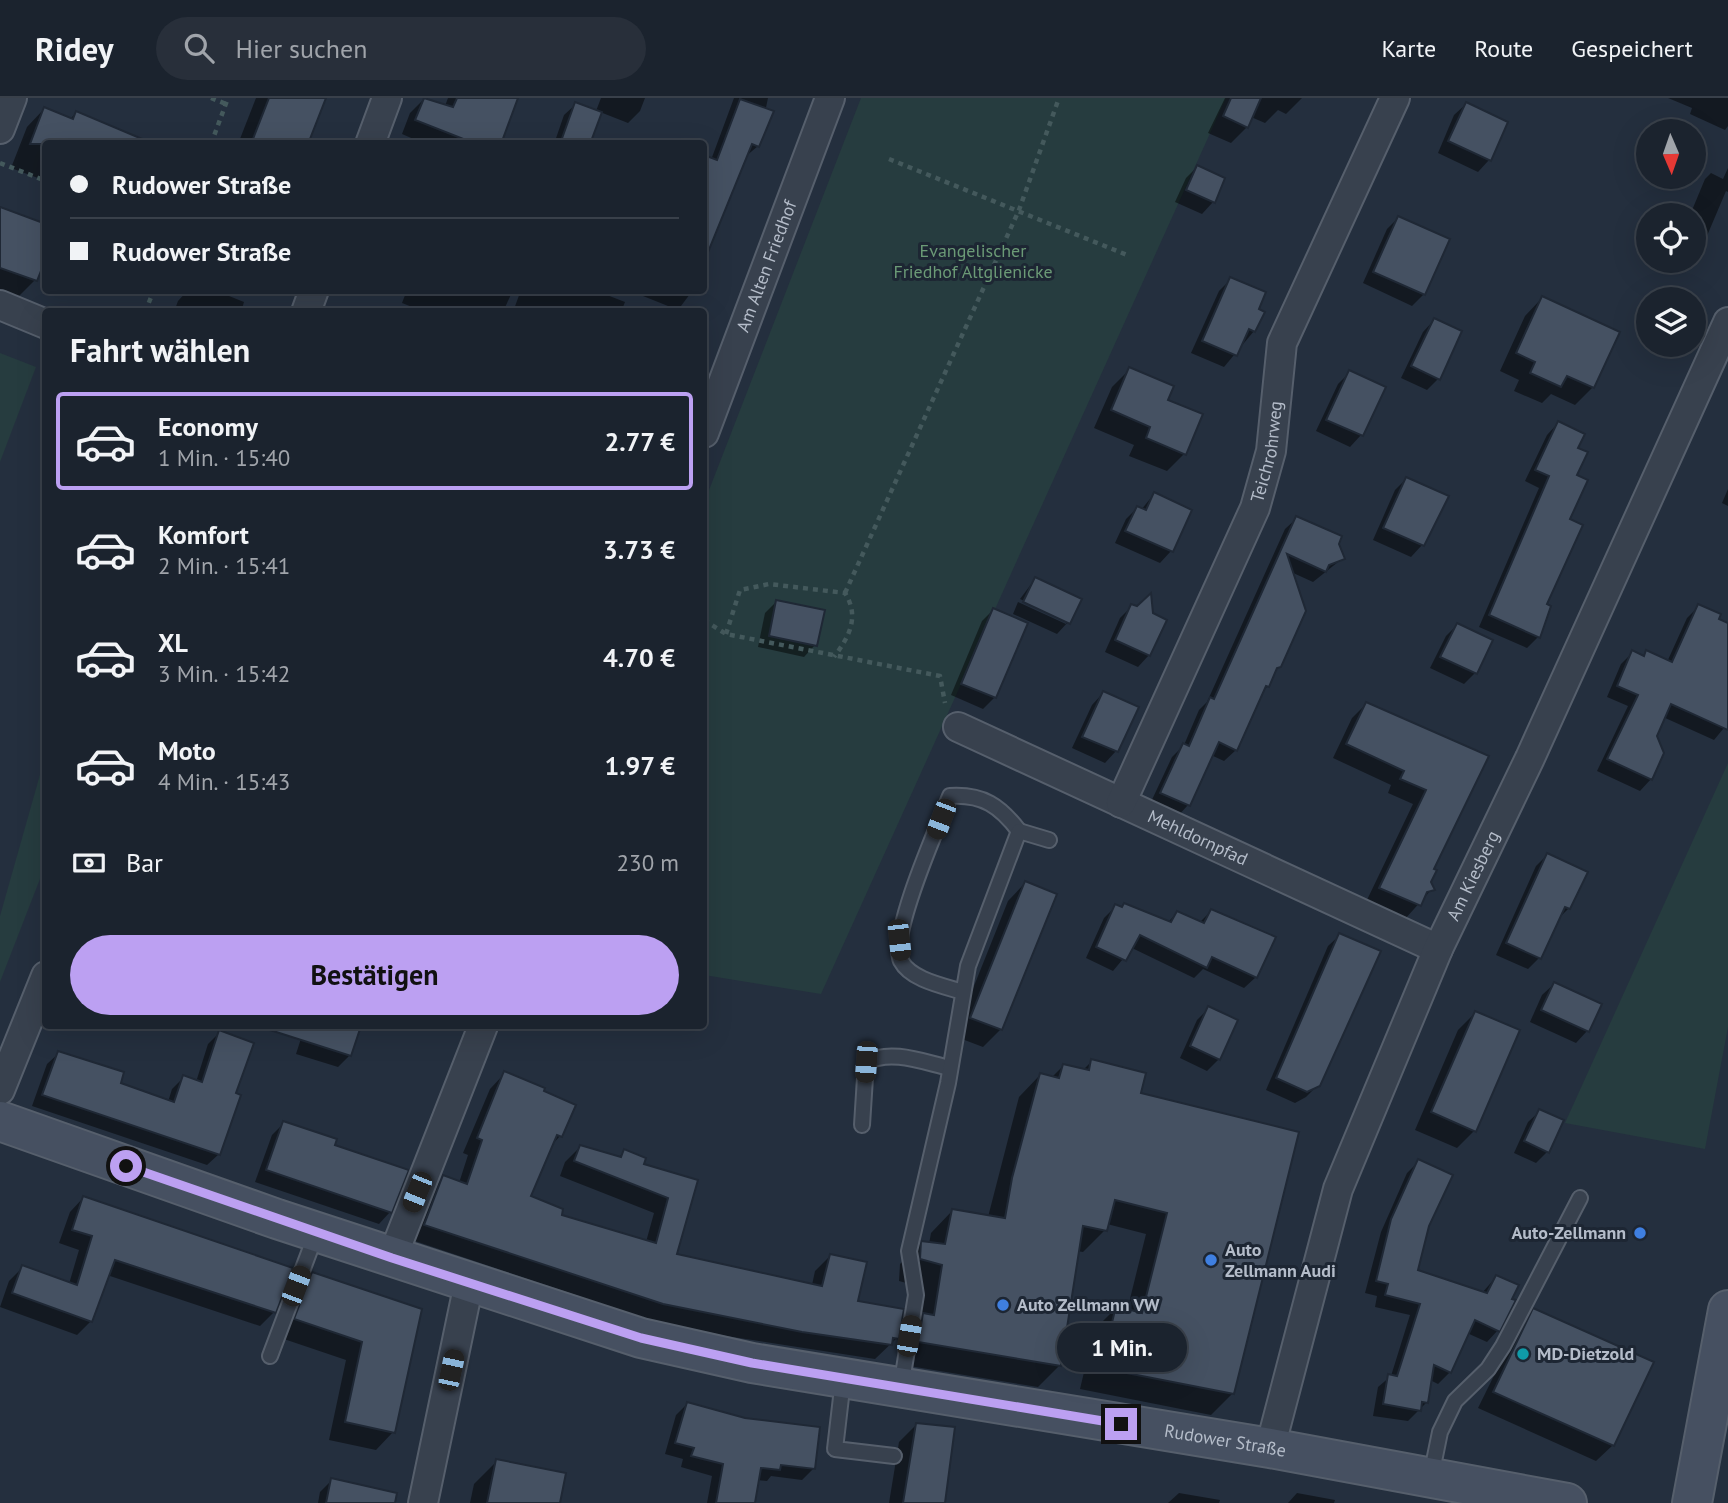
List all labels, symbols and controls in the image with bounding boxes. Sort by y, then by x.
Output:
search box [156,17,646,80]
text: Ridey [35,27,114,70]
icon: search [180,29,218,67]
text: Hier suchen [236,32,367,65]
text: Karte [1381,33,1436,64]
text: Route [1474,33,1533,64]
text: Gespeichert [1571,33,1693,64]
north arrow [1636,119,1706,189]
map controls [1636,119,1706,357]
text: Rudower Straße [112,168,291,201]
street label: Am Alten Friedhof [731,196,802,335]
button: locate [1636,203,1706,273]
text: Rudower Straße [112,235,291,268]
park label: Evangelischer Friedhof Altglienicke [893,239,1053,283]
button: layers [1636,287,1706,357]
text: Fahrt wählen [70,329,250,371]
street label: Teichrohrweg [1245,400,1287,505]
icon: car [74,410,137,473]
text: Economy [158,410,258,443]
text: 2.77 € [604,425,675,458]
text: 1 Min. · 15:40 [158,443,290,472]
icon: car [74,518,137,581]
text: Komfort [158,518,249,551]
text: 3.73 € [603,533,675,566]
text: 2 Min. · 15:41 [158,551,290,580]
icon: car [74,626,137,689]
text: XL [158,626,188,659]
text: 4.70 € [603,641,675,674]
text: 3 Min. · 15:42 [158,659,290,688]
icon: car [74,734,137,797]
text: Moto [158,734,216,767]
text: 1.97 € [604,749,675,782]
text: 4 Min. · 15:43 [158,767,290,796]
car [924,796,959,842]
street label: Mehldornpfad [1144,804,1252,870]
street label: Am Kiesberg [1441,827,1504,924]
icon: cash [70,844,108,882]
text: Bar [126,846,163,879]
text: 230 m [617,848,679,877]
car [887,918,912,962]
button: Bestätigen [70,935,679,1015]
car [855,1040,878,1084]
route start [110,1150,142,1182]
car [400,1169,435,1215]
place label: Auto-Zellmann [1511,1221,1626,1244]
marker: Auto-Zellmann [1632,1225,1648,1241]
place label: Auto Zellmann Audi [1225,1238,1336,1282]
marker: Auto Zellmann Audi [1203,1252,1219,1268]
car [279,1263,314,1309]
place label: Auto Zellmann VW [1017,1293,1160,1316]
marker: Auto Zellmann VW [995,1297,1011,1313]
car [896,1313,923,1359]
callout: 1 Min. [1056,1322,1186,1372]
text: 1 Min. [1091,1333,1153,1362]
place label: MD-Dietzold [1537,1342,1634,1365]
marker: MD-Dietzold [1515,1346,1531,1362]
car [437,1347,466,1393]
route end [1105,1408,1137,1440]
street label: Rudower Straße [1163,1419,1288,1462]

